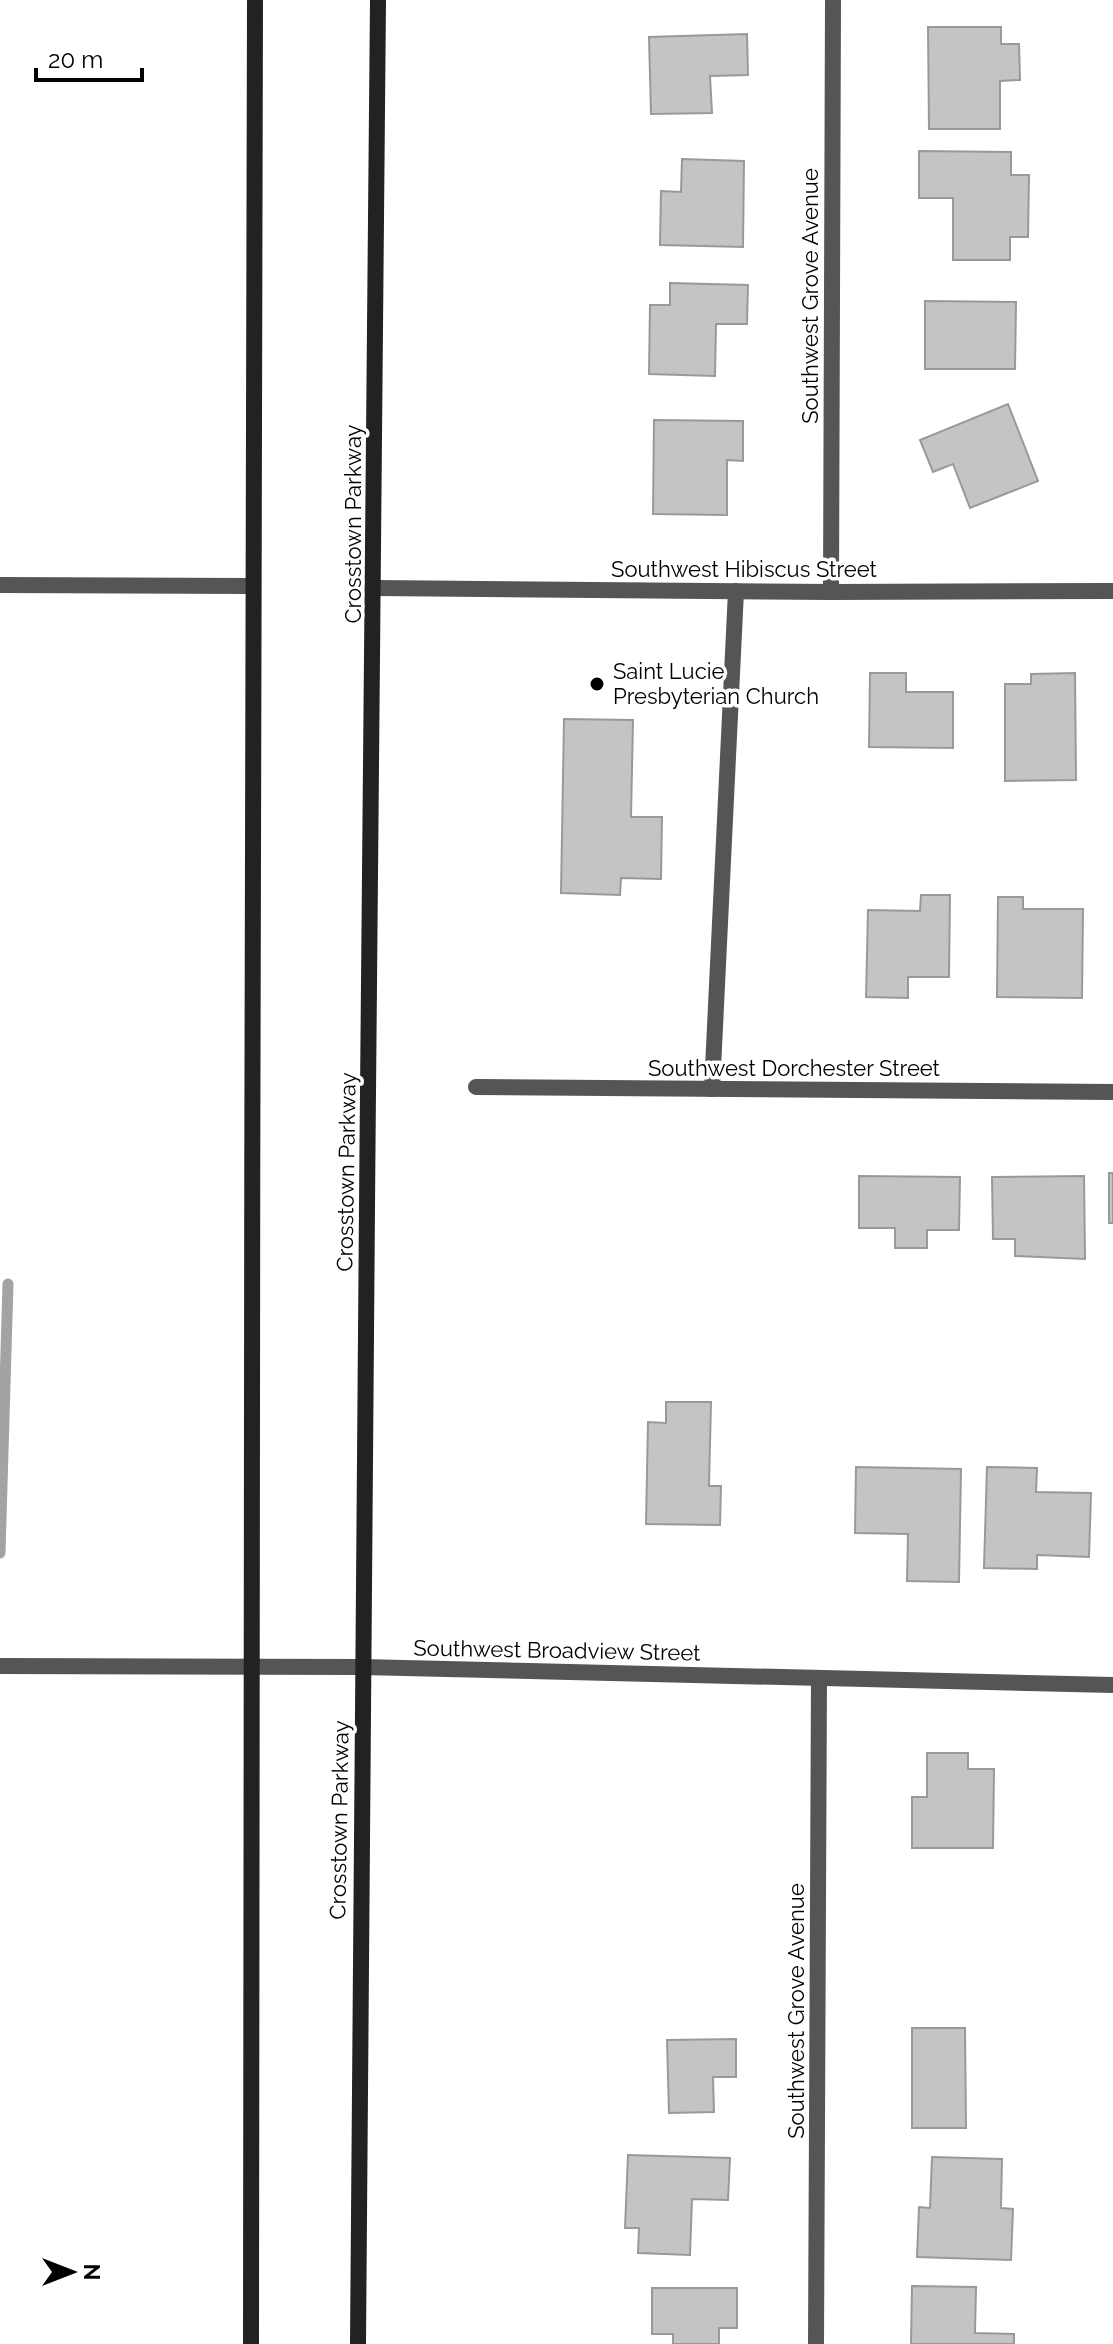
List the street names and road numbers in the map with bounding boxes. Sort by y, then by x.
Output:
street label: Southwest Grove Avenue [797,168,823,424]
street label: Crosstown Parkway [340,424,366,624]
street label: Southwest Hibiscus Street [611,556,878,582]
street label: Southwest Dorchester Street [648,1055,941,1081]
street label: Crosstown Parkway [331,1072,361,1272]
street label: Southwest Broadview Street [413,1634,701,1666]
street label: Crosstown Parkway [324,1720,354,1920]
street label: Southwest Grove Avenue [783,1883,809,2139]

